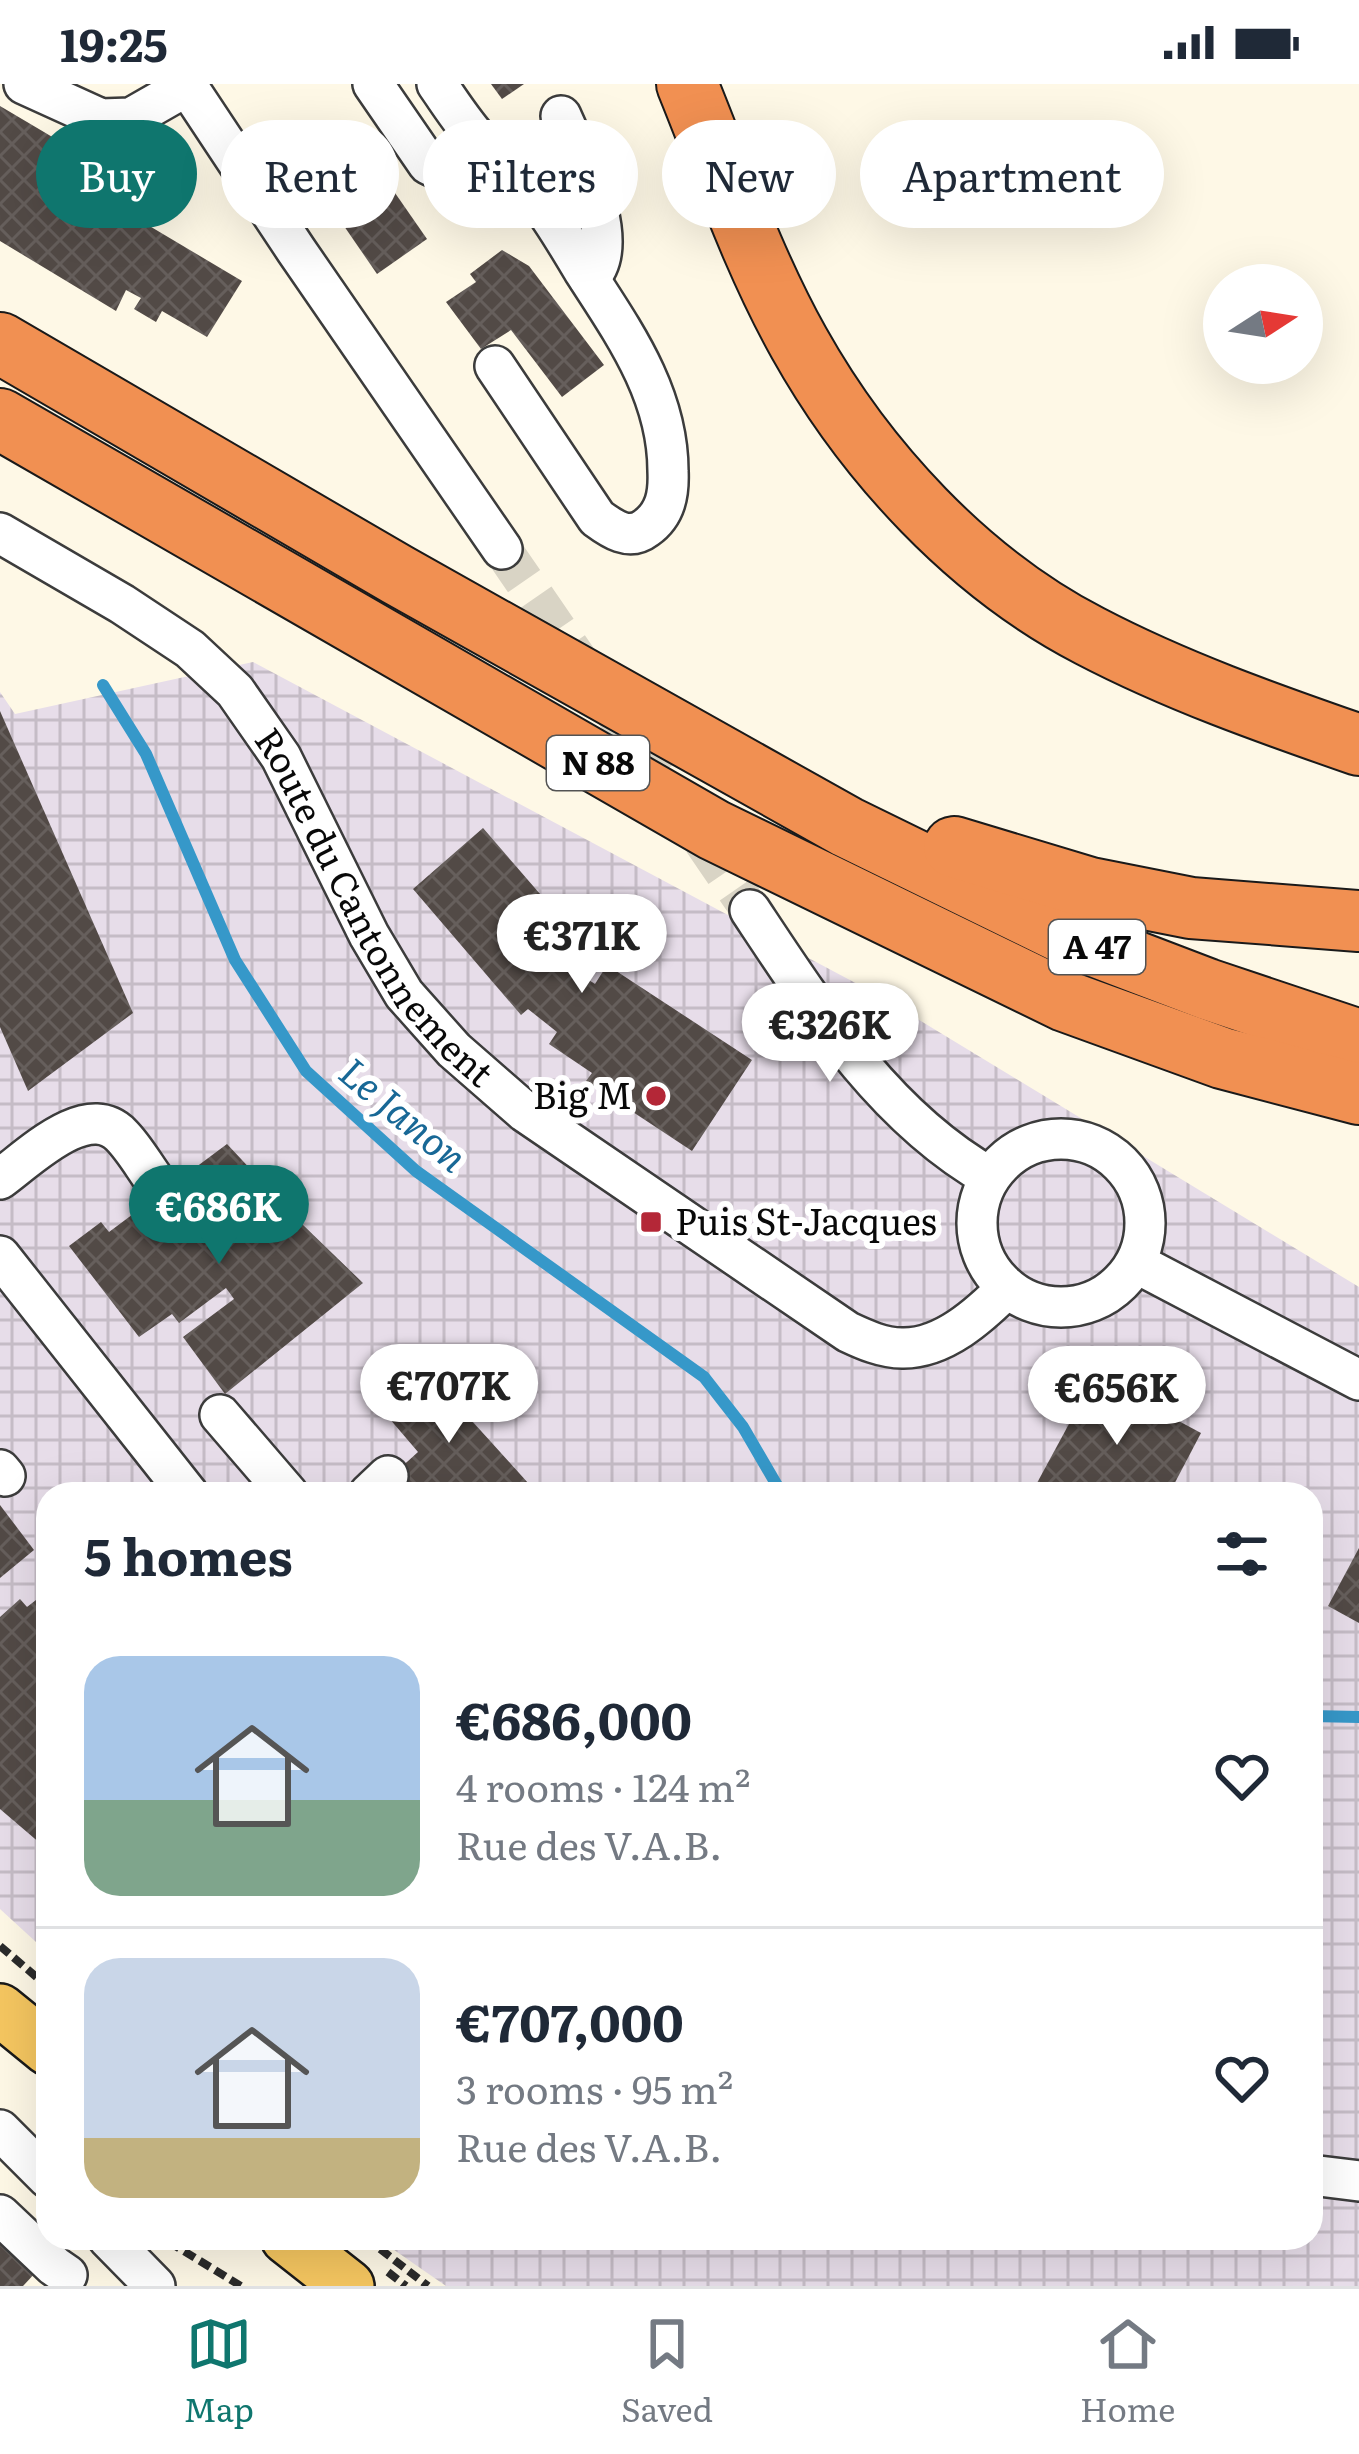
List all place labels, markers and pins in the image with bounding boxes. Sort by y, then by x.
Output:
pin: €371K [498,894,666,996]
pin: €326K [746,983,914,1085]
place label: Big M [533,1067,632,1120]
marker: Big M [643,1083,669,1109]
pin: €686K [135,1165,303,1267]
place label: Puis St-Jacques [675,1193,937,1246]
marker: Puis St-Jacques [638,1209,664,1235]
pin: €707K [365,1344,533,1446]
pin: €656K [1033,1346,1201,1448]

